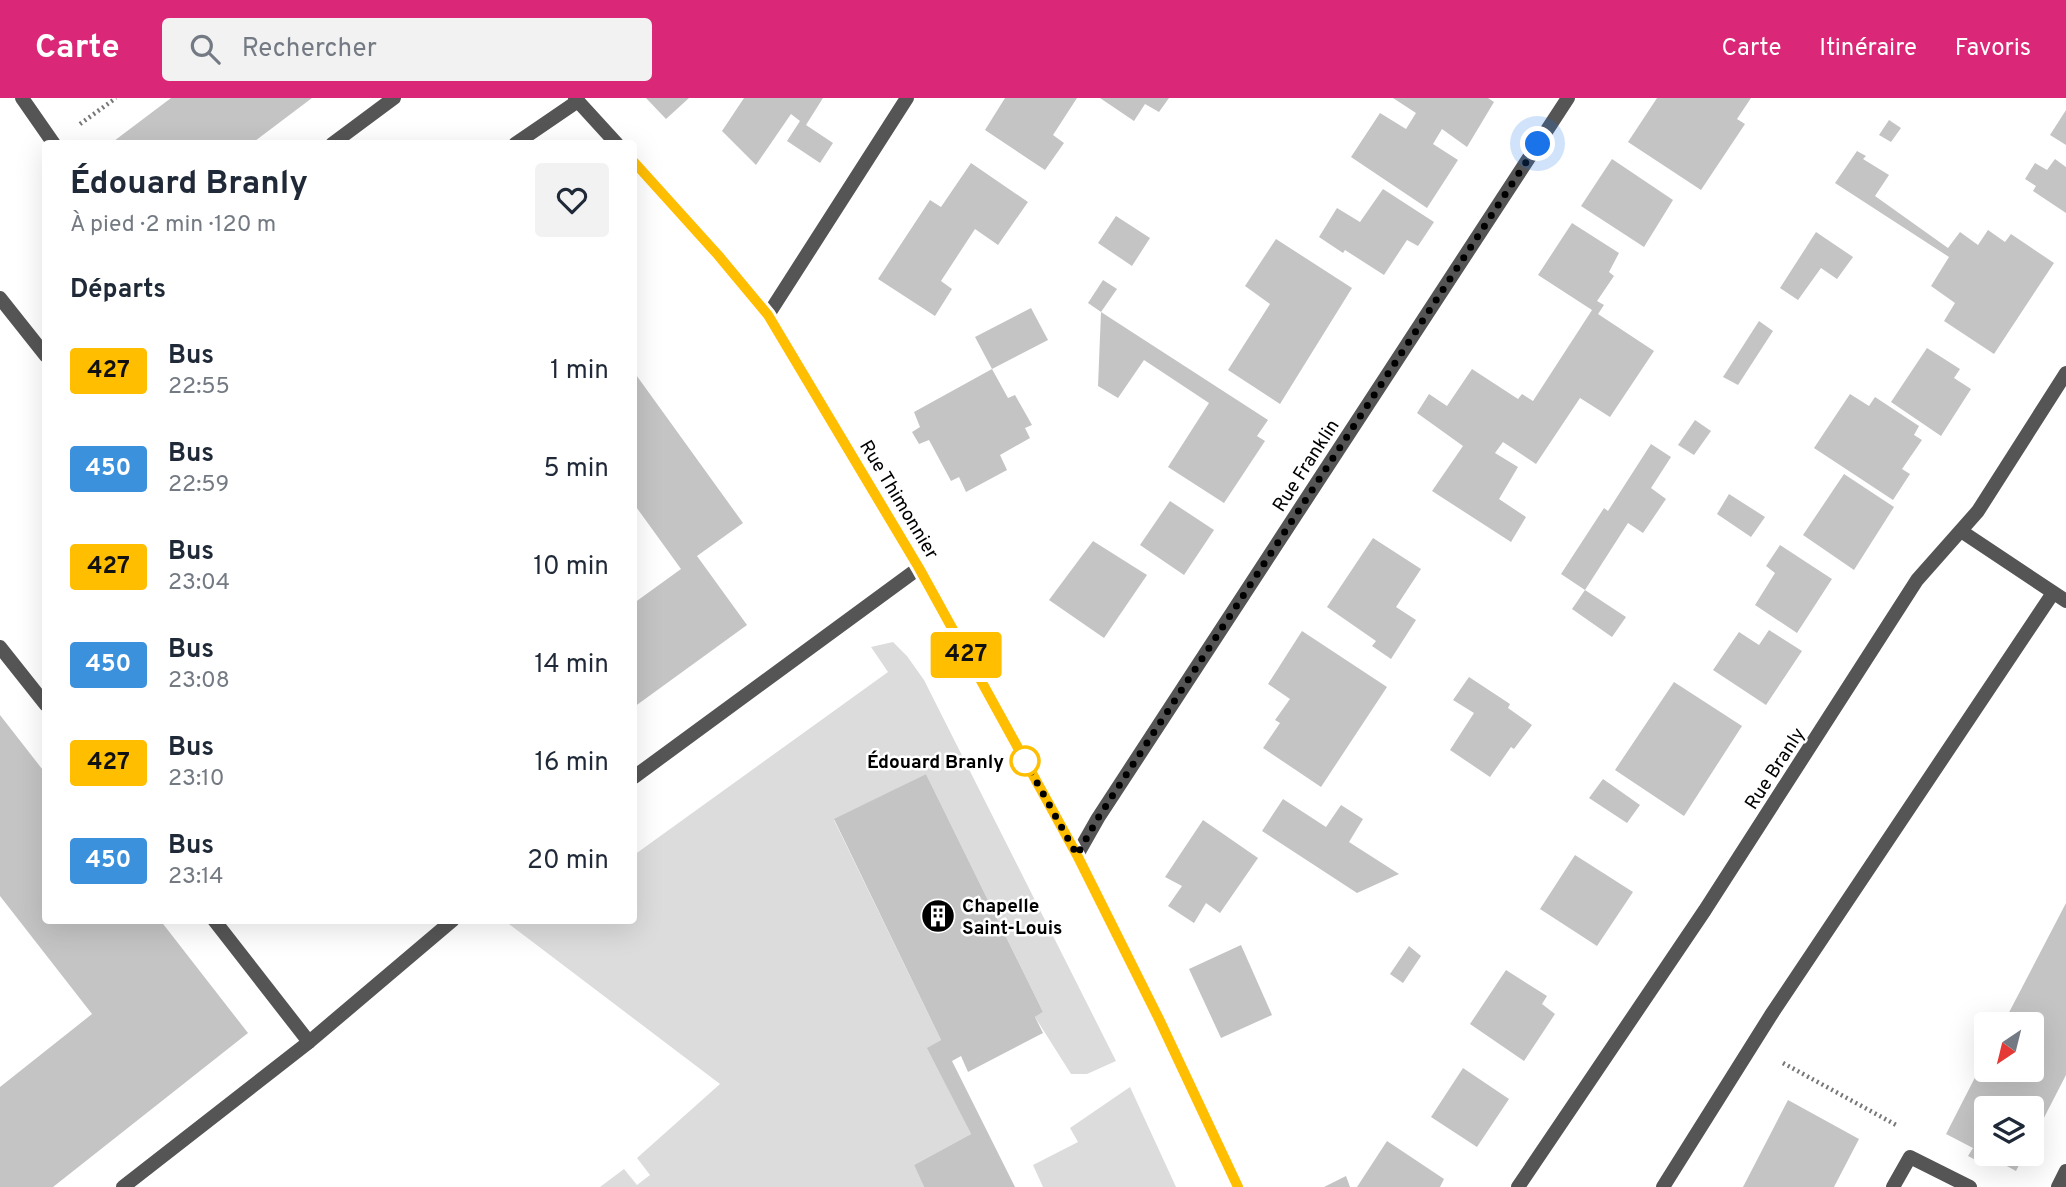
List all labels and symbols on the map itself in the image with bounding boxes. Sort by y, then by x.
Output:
your location [1520,126,1555,161]
street label: Rue Franklin [1268,415,1345,517]
street label: Rue Thimonnier [853,436,944,564]
line badge: 427 [926,632,1006,678]
street label: Rue Branly [1740,724,1811,815]
marker: Édouard Branly [1010,746,1040,776]
place label: Édouard Branly [867,750,1004,775]
place label: Chapelle Saint-Louis [962,895,1062,941]
building icon: Chapelle Saint-Louis [919,897,957,935]
north arrow [1974,1012,2044,1082]

